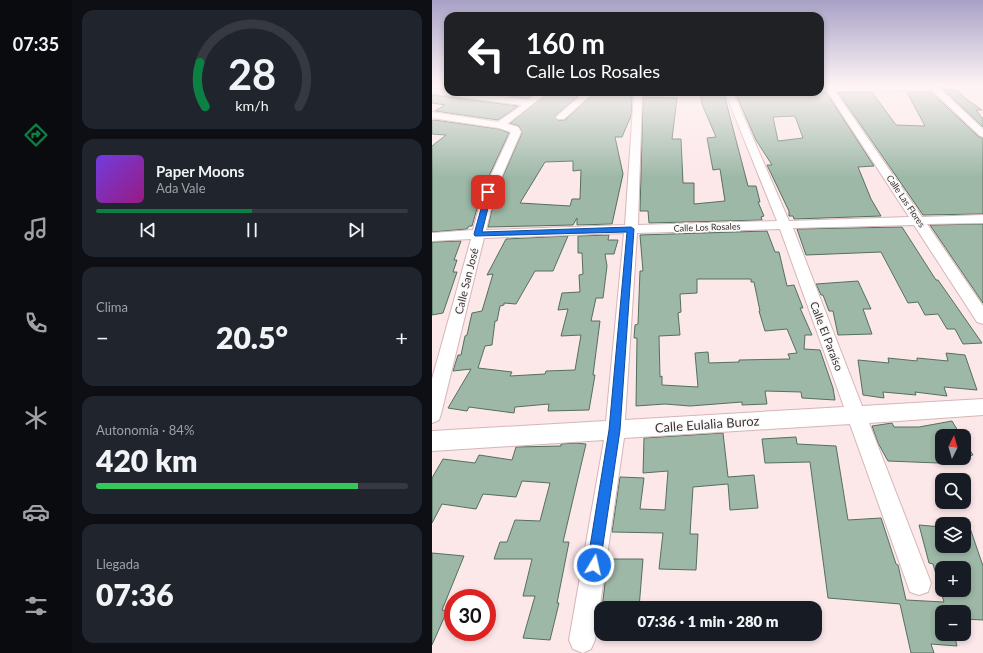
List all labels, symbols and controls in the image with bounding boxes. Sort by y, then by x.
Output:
text: 160 m [526,26,605,60]
icon: left [460,28,512,80]
text: 07:35 [13,33,59,55]
text: 28 [228,49,276,99]
text: Calle Los Rosales [526,60,660,82]
text: km/h [235,97,269,114]
icon: directions [22,121,50,149]
text: Paper Moons [156,162,244,180]
street label: Calle Las Flores [884,173,928,229]
pin [471,175,505,209]
text: Ada Vale [156,180,206,196]
icon: arrive [477,181,499,203]
icon: music [22,215,50,243]
icon: previous [137,219,159,241]
icon: pause [241,219,263,241]
icon: next [345,219,367,241]
street label: Calle Los Rosales [673,220,741,234]
street label: Calle San José [451,246,481,316]
text: Clima [96,299,128,315]
street label: Calle El Paraíso [808,299,846,373]
icon: phone [22,309,50,337]
text: 20.5° [216,319,288,355]
text: − [96,324,109,351]
text: + [395,324,408,351]
icon: climate [22,404,50,432]
street label: Calle Eulalia Buroz [654,412,760,436]
text: Autonomía · 84% [96,422,194,438]
north arrow [935,429,971,465]
map controls [935,429,971,641]
text: 420 km [96,442,197,478]
button: search [935,473,971,509]
icon: car [22,498,50,526]
button: layers [935,517,971,553]
position arrow [573,544,615,586]
text: Llegada [96,556,140,572]
button: + [935,561,971,597]
text: 07:36 [96,576,174,612]
speed limit sign: 30 [444,589,496,641]
icon: filters [22,592,50,620]
button: − [935,605,971,641]
text: 07:36 · 1 min · 280 m [637,612,779,630]

